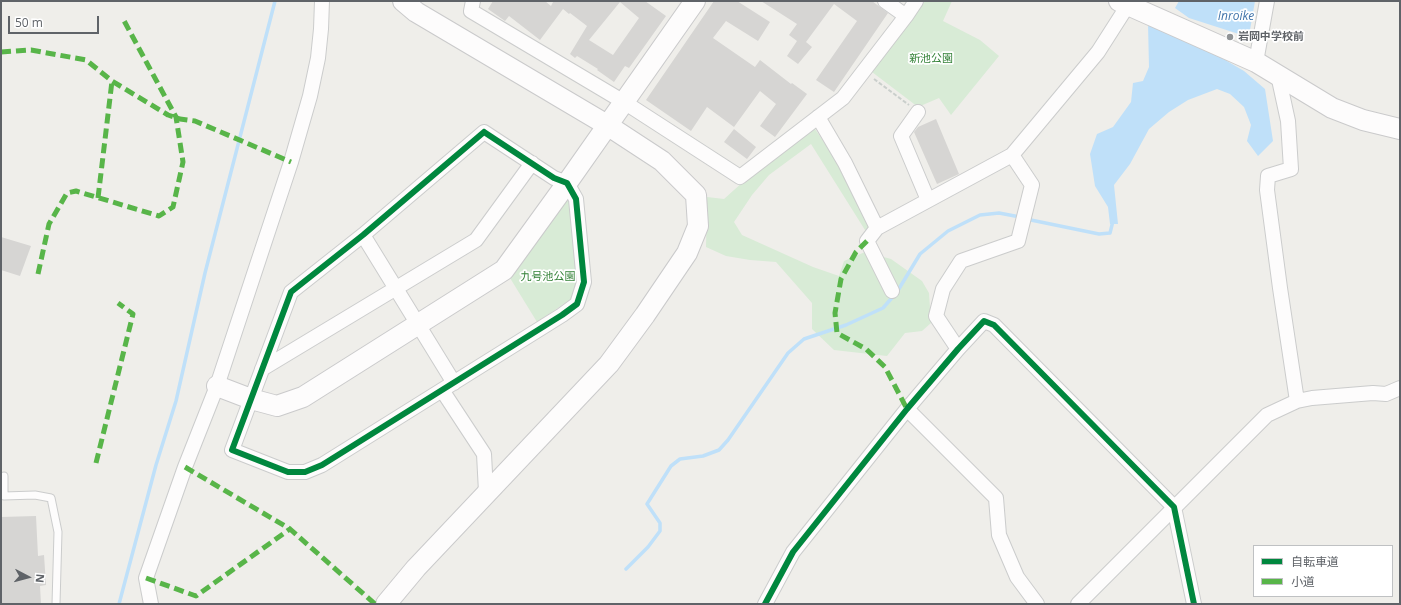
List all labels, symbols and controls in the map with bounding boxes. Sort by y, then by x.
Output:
scale bar [10,8,101,34]
water label: Inroike [1218,10,1254,24]
text: 50 m [15,14,43,31]
place label: 岩岡中学校前 [1238,30,1304,44]
marker: 岩岡中学校前 [1225,32,1235,42]
park label: 新池公園 [909,52,953,66]
park label: 九号池公園 [521,270,575,284]
legend [1253,545,1393,597]
text: 自転車道 [1291,553,1339,570]
north arrow [8,557,48,597]
text: N [33,573,48,584]
text: 小道 [1291,573,1315,590]

